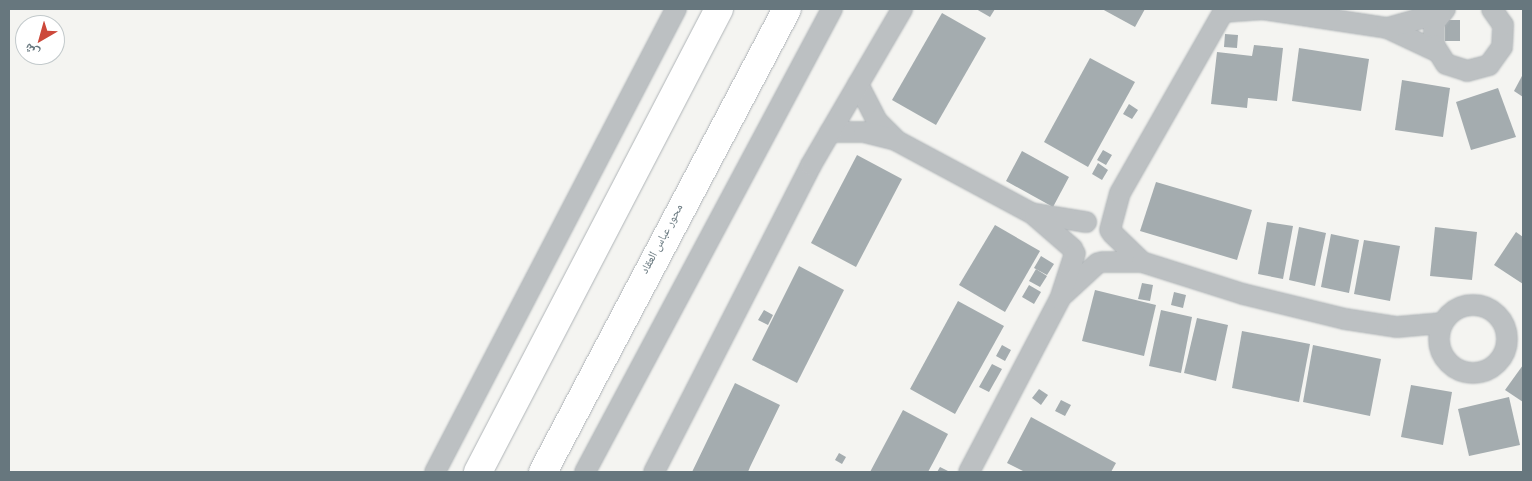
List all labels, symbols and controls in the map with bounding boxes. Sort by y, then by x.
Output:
north arrow [15,15,65,65]
text: ش [21,40,42,62]
street label: محور عباس العقاد [637,201,687,277]

